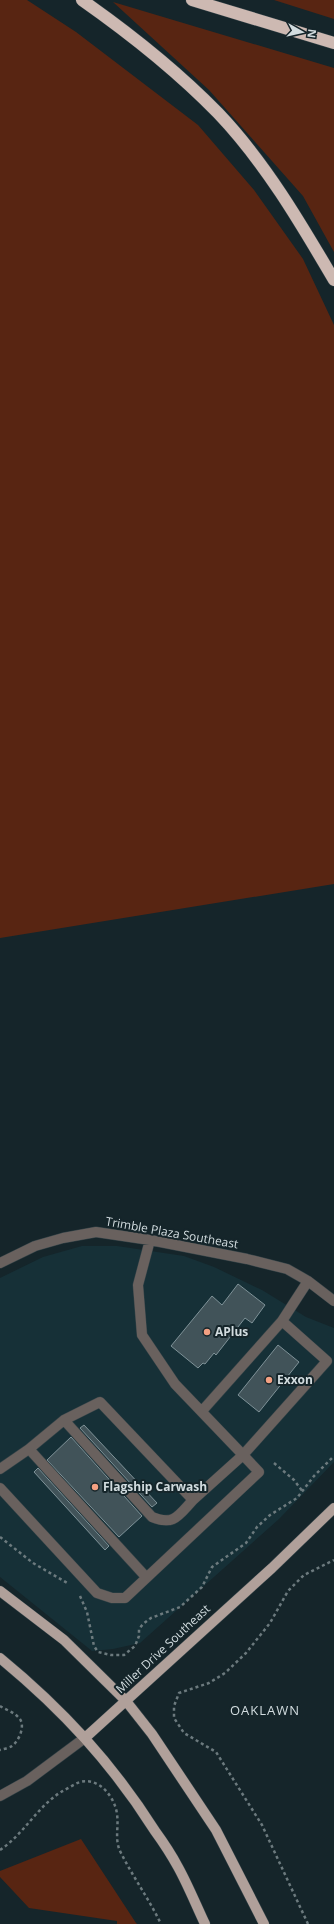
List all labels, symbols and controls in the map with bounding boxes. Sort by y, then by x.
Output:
north arrow [282,12,322,52]
text: N [304,28,320,39]
street label: Trimble Plaza Southeast [104,1212,240,1253]
place label: APlus [215,1323,248,1340]
marker: APlus [202,1327,212,1337]
place label: Exxon [277,1371,313,1388]
marker: Exxon [264,1375,274,1385]
place label: Flagship Carwash [103,1478,207,1495]
marker: Flagship Carwash [90,1482,100,1492]
street label: Miller Drive Southeast [112,1600,214,1697]
district label: OAKLAWN [230,1701,300,1719]

